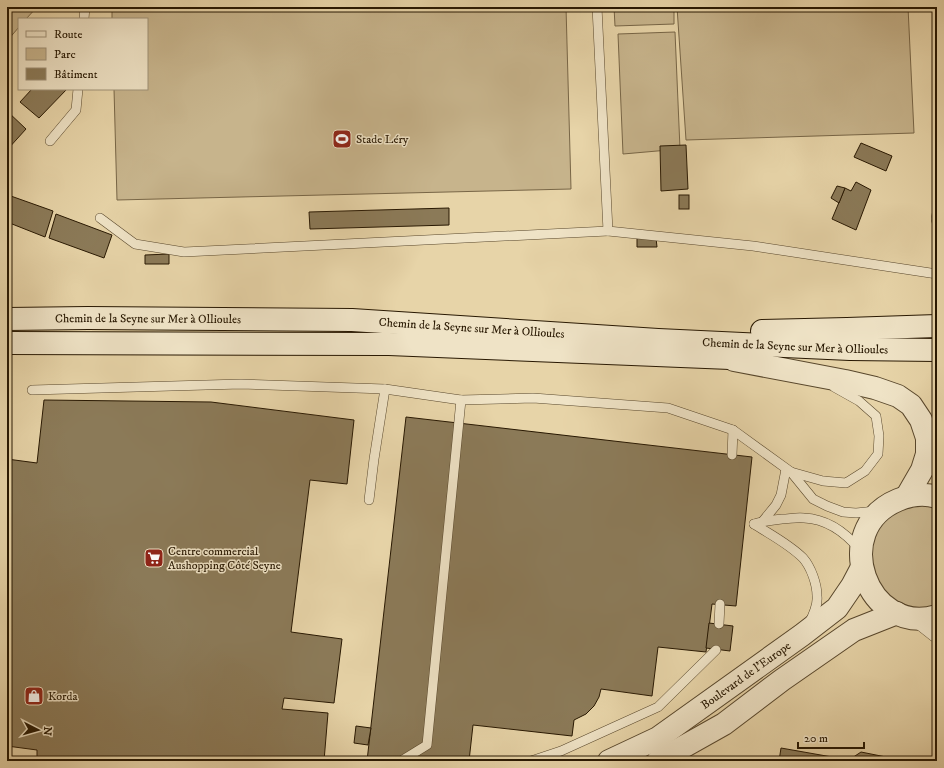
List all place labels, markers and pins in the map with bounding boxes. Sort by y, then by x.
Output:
sports icon: Stade Léry [331,128,353,150]
place label: Stade Léry [356,132,409,147]
place label: Centre commercial Aushopping Côté Seyne [168,544,281,573]
supermarket icon: Centre commercial Aushopping Côté Seyne [143,547,165,569]
shop icon: Korda [23,685,45,707]
place label: Korda [48,689,79,704]

